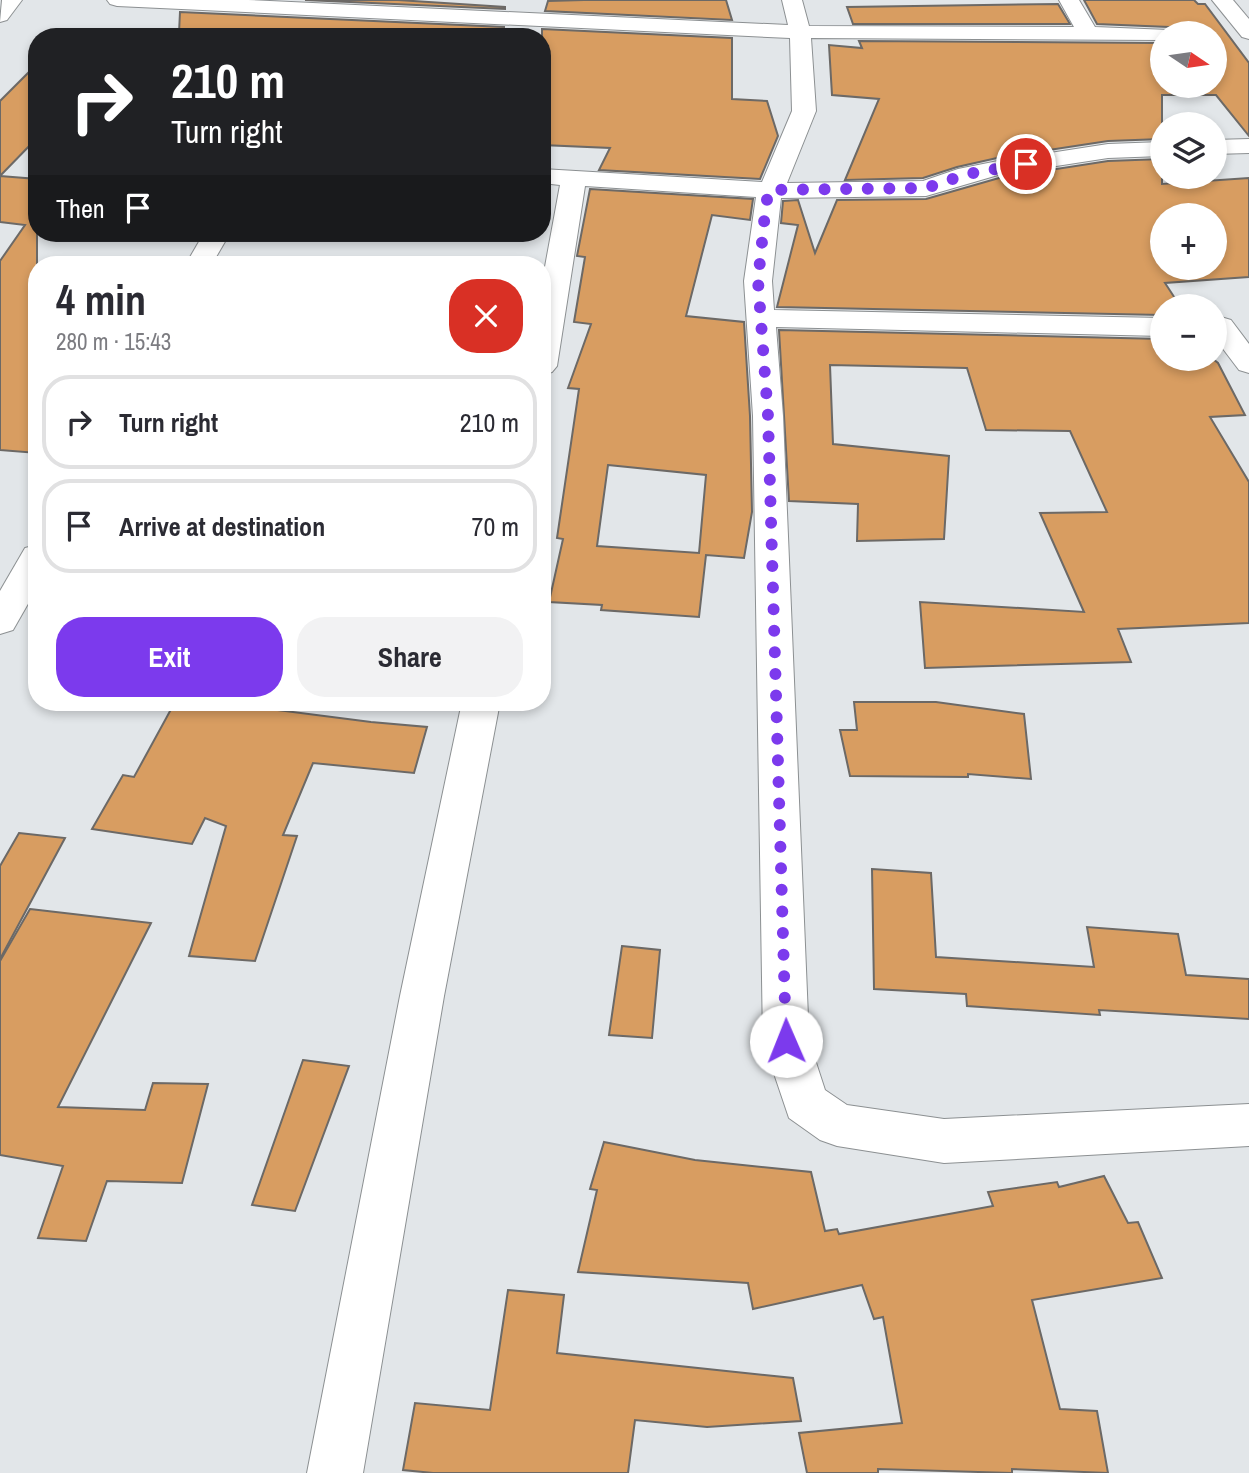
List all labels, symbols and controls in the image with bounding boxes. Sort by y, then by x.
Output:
north arrow [1150,21,1227,98]
map controls [1150,21,1227,371]
text: 210 m [171,47,285,113]
icon: right [56,56,147,147]
text: Turn right [171,110,283,153]
button: layers [1150,112,1227,189]
pin [996,134,1056,194]
icon: arrive [1007,145,1045,183]
icon: arrive [119,189,157,227]
text: Then [56,191,105,226]
button: + [1150,203,1227,280]
text: 4 min [56,272,146,328]
button: close [449,279,523,353]
button: − [1150,294,1227,371]
text: 280 m · 15:43 [56,326,171,357]
icon: right [60,403,98,441]
text: Turn right [119,405,218,440]
text: 210 m [460,405,519,440]
icon: arrive [60,507,98,545]
text: Arrive at destination [119,509,325,544]
text: 70 m [472,509,519,544]
button: Exit [56,617,283,697]
button: Share [297,617,523,697]
position arrow [749,1004,823,1078]

